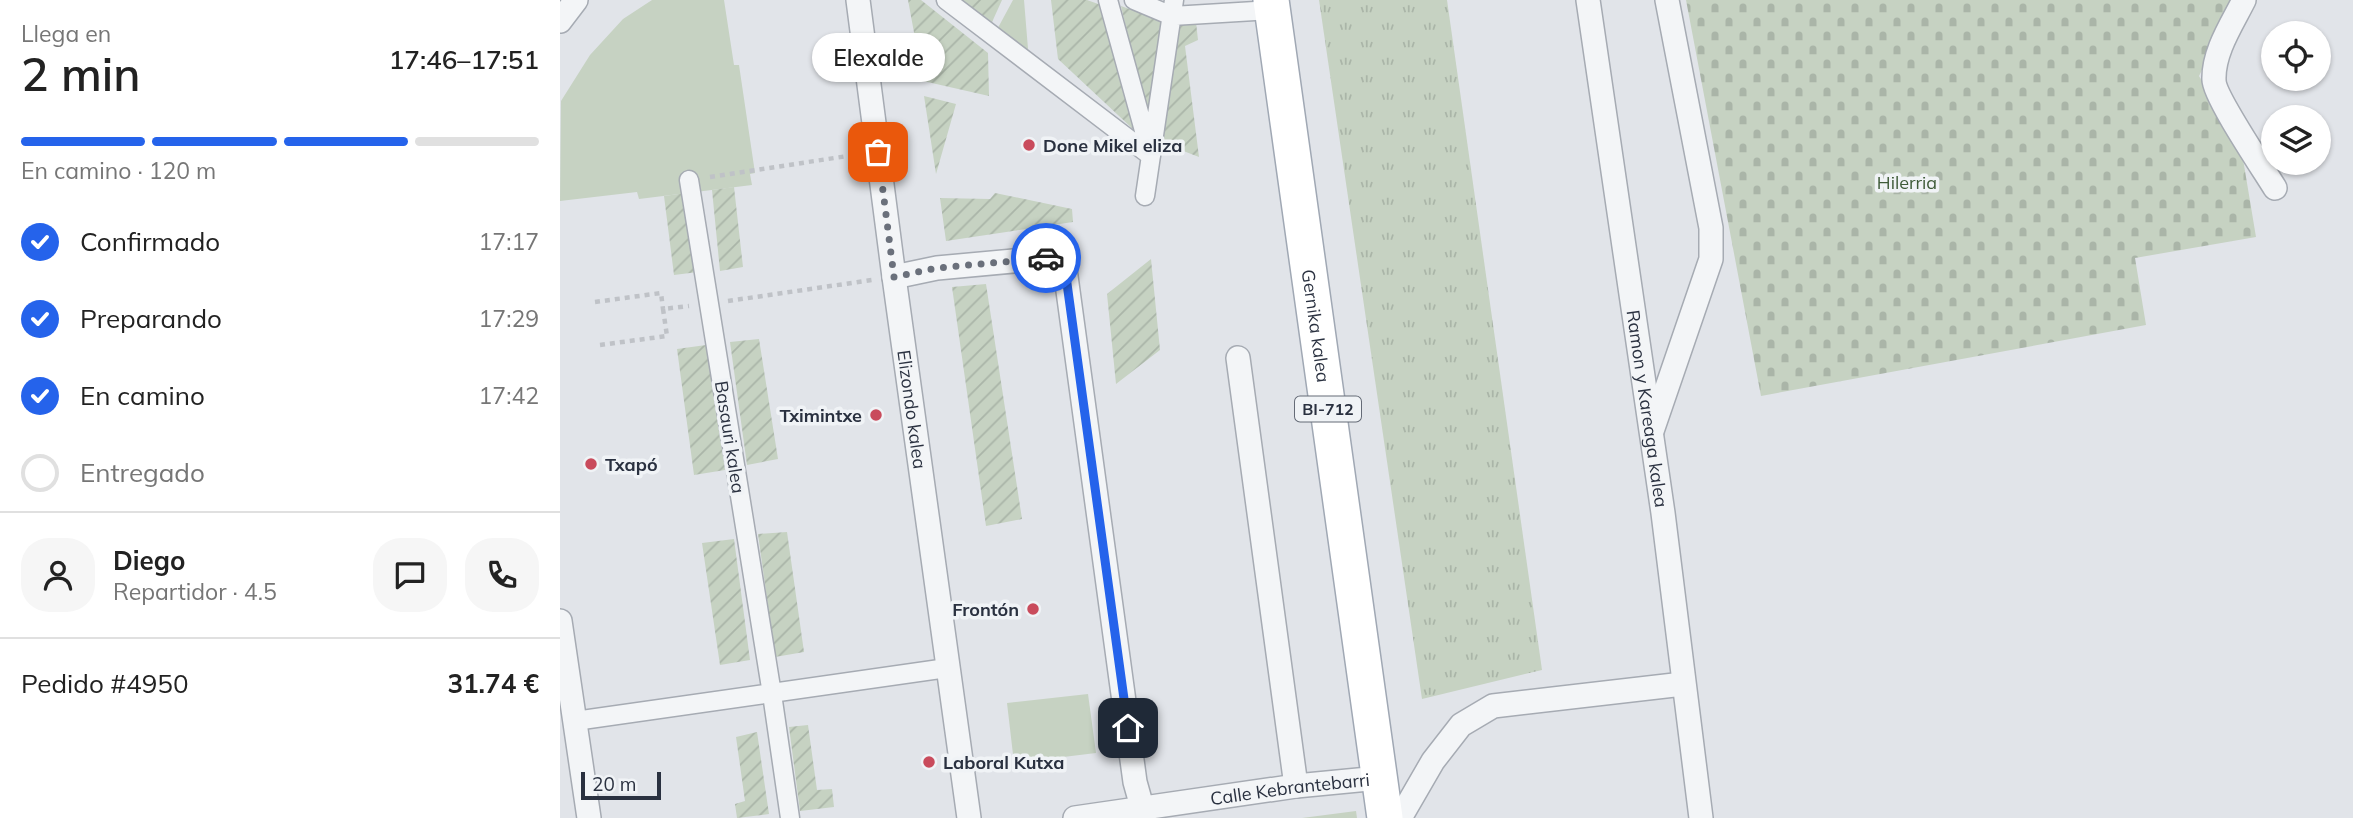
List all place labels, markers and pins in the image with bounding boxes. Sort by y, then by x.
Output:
callout: Elexalde [812,33,944,82]
pin [848,122,908,182]
place label: Done Mikel eliza [1043,134,1182,157]
marker: Done Mikel eliza [1021,137,1037,153]
place label: Tximintxe [779,404,862,427]
marker: Tximintxe [868,407,884,423]
place label: Txapó [605,453,658,476]
marker: Txapó [583,456,599,472]
place label: Frontón [952,598,1019,621]
marker: Frontón [1025,601,1041,617]
pin [1098,698,1158,758]
place label: Laboral Kutxa [943,751,1064,774]
marker: Laboral Kutxa [921,754,937,770]

